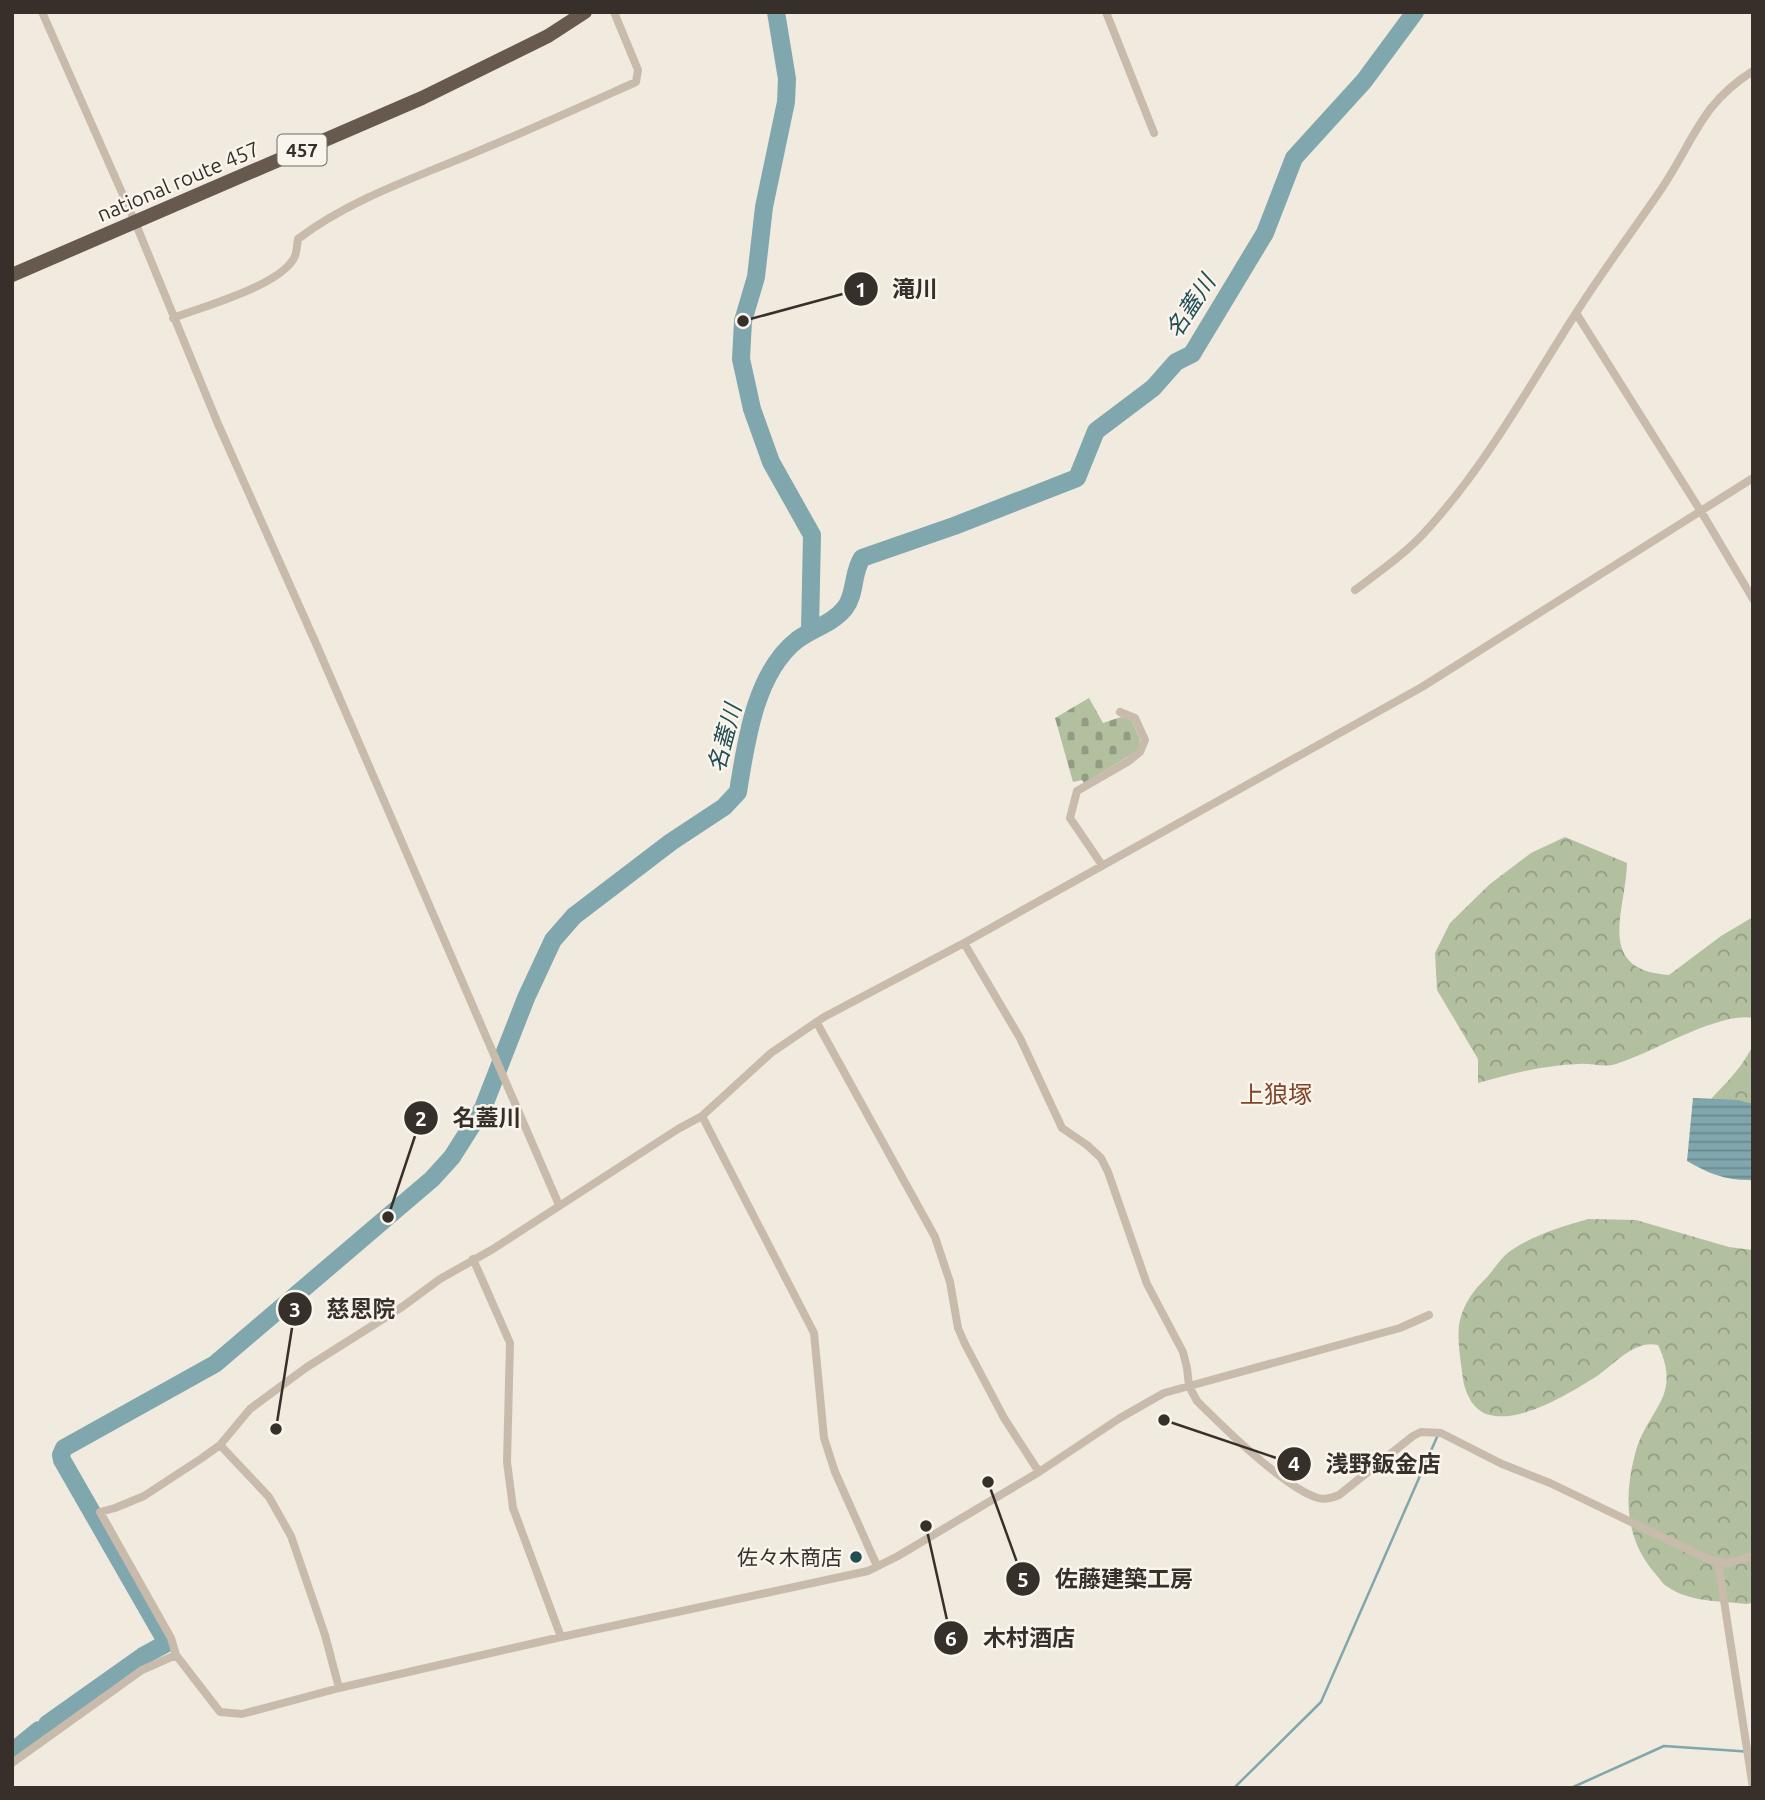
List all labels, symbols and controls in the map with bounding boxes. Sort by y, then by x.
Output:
road number: 457 [278,134,326,166]
street label: national route 457 [93,136,263,226]
callout: 滝川 [843,267,952,311]
water label: 名蓋川 [1161,268,1221,342]
text: 滝川 [892,276,938,301]
text: 1 [855,277,867,301]
water label: 名蓋川 [703,699,746,775]
district label: 上狼塚 [1240,1081,1312,1108]
callout: 名蓋川 [404,1096,536,1140]
text: 名蓋川 [453,1105,522,1130]
text: 2 [415,1106,427,1130]
callout: 慈恩院 [277,1287,409,1331]
text: 慈恩院 [327,1296,396,1321]
text: 3 [289,1297,301,1321]
callout: 浅野鈑金店 [1276,1442,1454,1486]
text: 4 [1288,1451,1300,1475]
text: 浅野鈑金店 [1326,1451,1441,1476]
place label: 佐々木商店 [737,1545,842,1569]
marker: 佐々木商店 [848,1549,864,1565]
callout: 佐藤建築工房 [1006,1557,1207,1601]
text: 佐藤建築工房 [1055,1566,1193,1591]
text: 5 [1017,1567,1029,1591]
callout: 木村酒店 [934,1616,1089,1660]
text: 木村酒店 [983,1625,1075,1650]
text: 6 [945,1626,957,1650]

